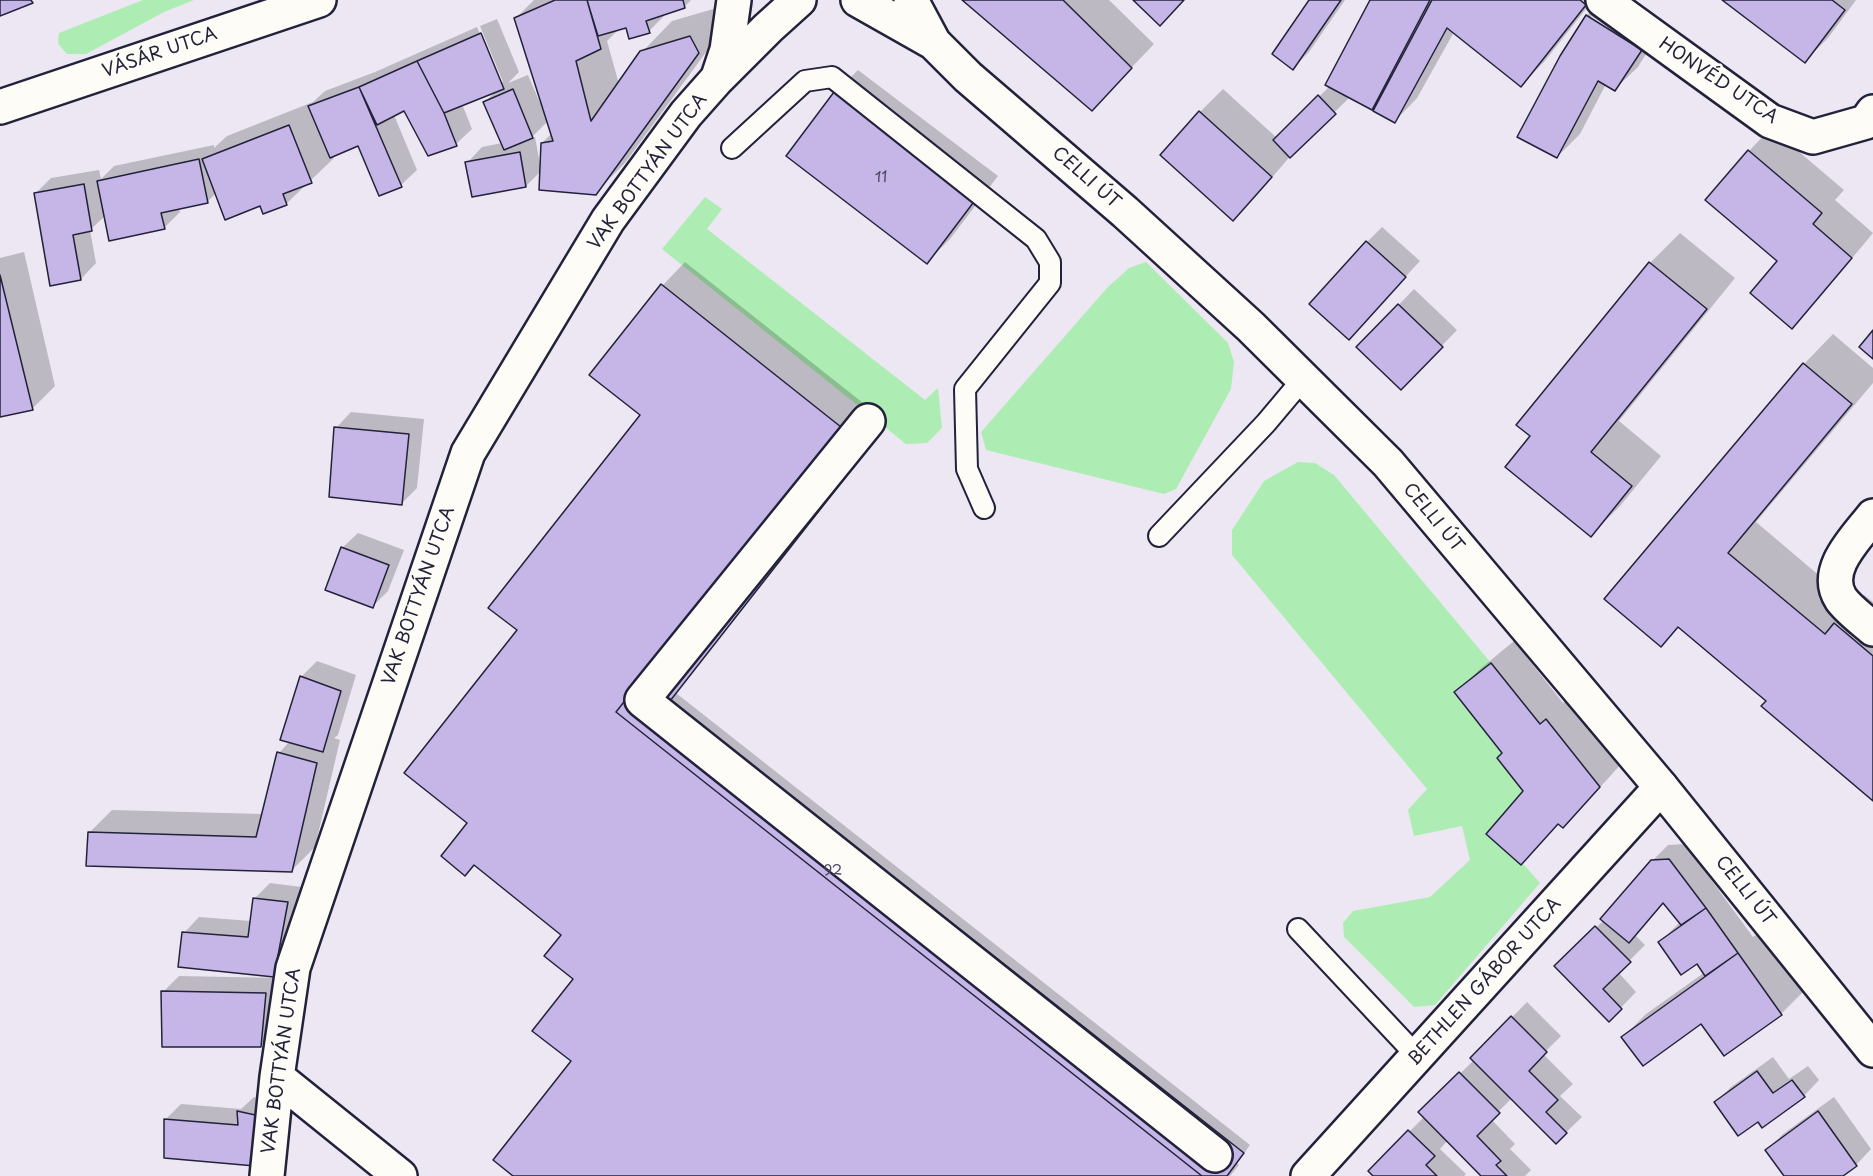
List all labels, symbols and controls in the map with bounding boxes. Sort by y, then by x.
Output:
street label: VÁSÁR UTCA [100,23,220,83]
street label: HONVÉD UTCA [1654,33,1782,129]
street label: VAK BOTTYÁN UTCA [584,90,712,254]
street label: CELLI ÚT [1048,143,1124,213]
house number: 11 [875,169,887,187]
street label: CELLI ÚT [1398,479,1468,557]
street label: VAK BOTTYÁN UTCA [378,504,460,688]
street label: CELLI ÚT [1710,852,1780,930]
house number: 92 [824,862,842,880]
street label: BETHLEN GÁBOR UTCA [1404,894,1566,1070]
street label: VAK BOTTYÁN UTCA [258,967,306,1155]

